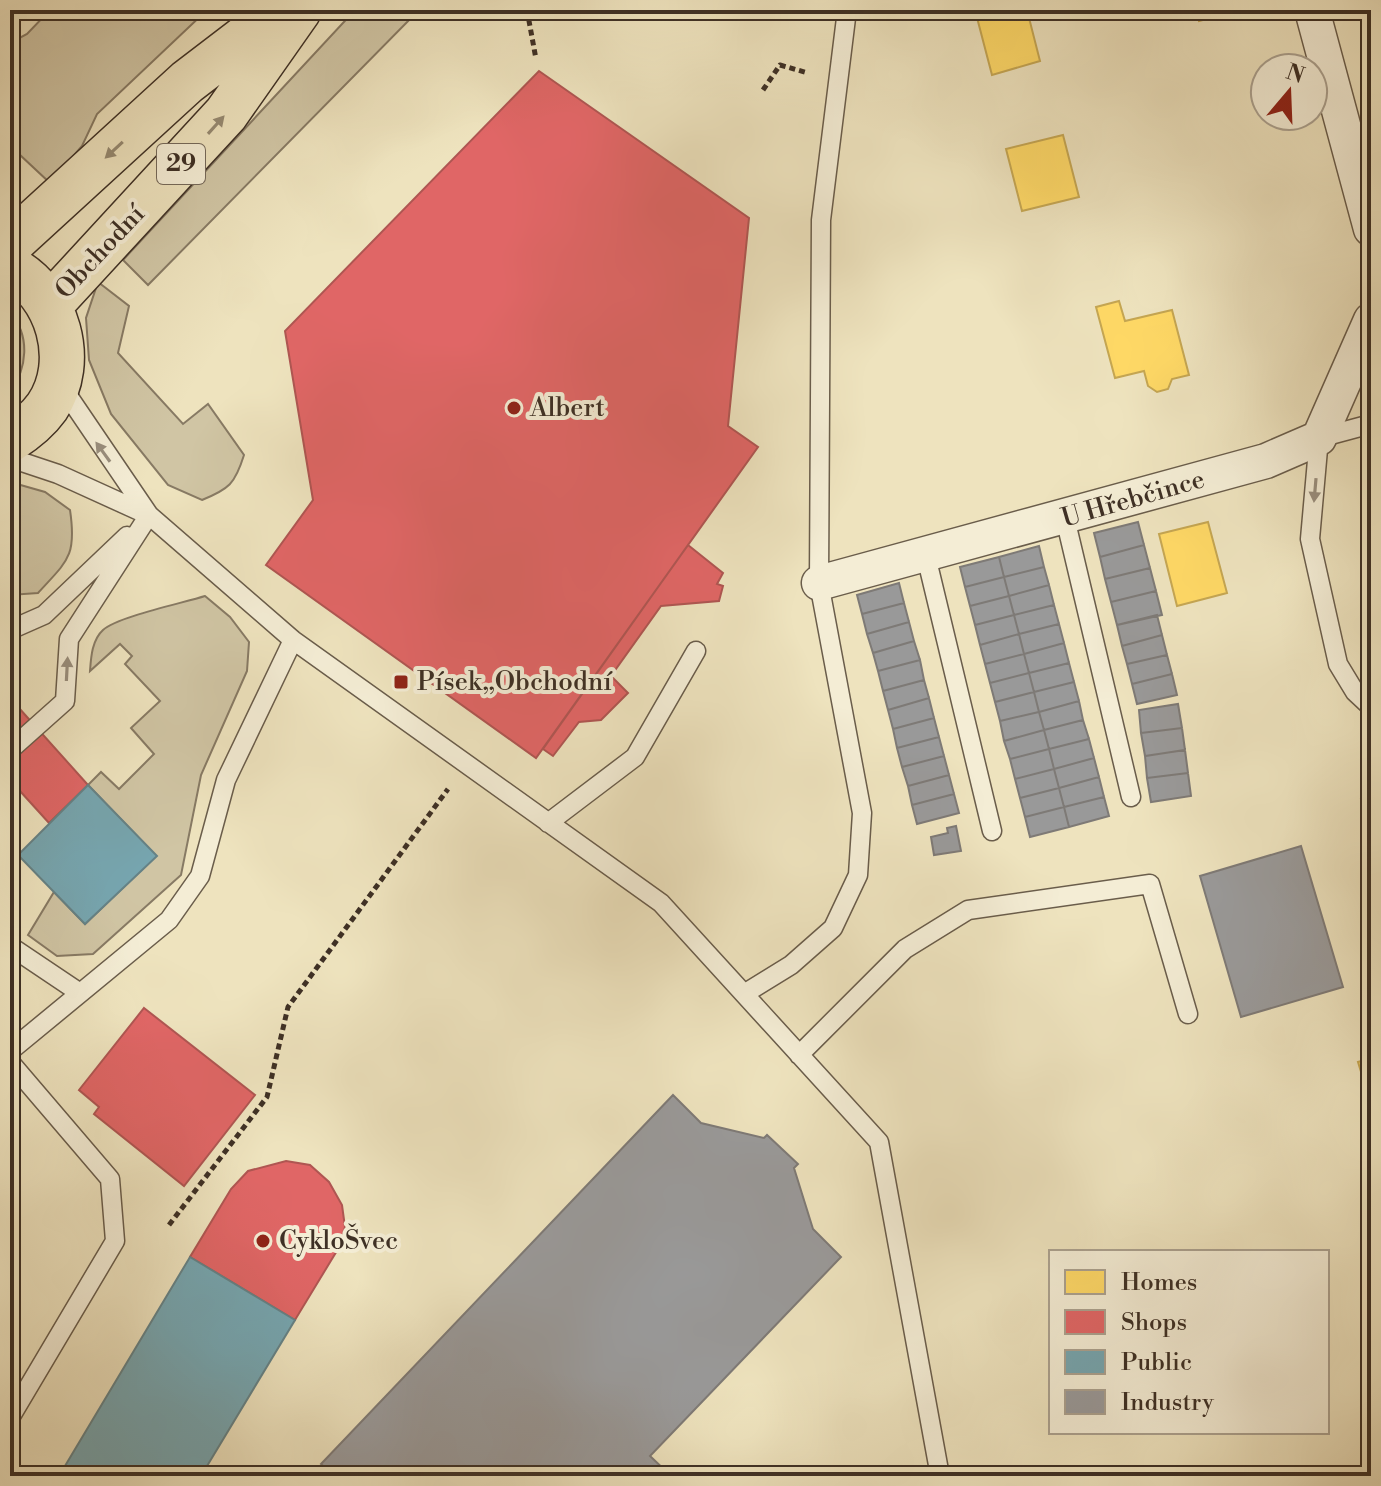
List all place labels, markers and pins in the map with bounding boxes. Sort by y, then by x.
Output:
place label: Albert [529,392,605,424]
marker: Albert [505,399,523,417]
place label: Písek,,Obchodní [417,666,613,698]
marker: Písek,,Obchodní [392,673,410,691]
place label: CykloŠvec [279,1223,398,1257]
marker: CykloŠvec [254,1232,272,1250]

